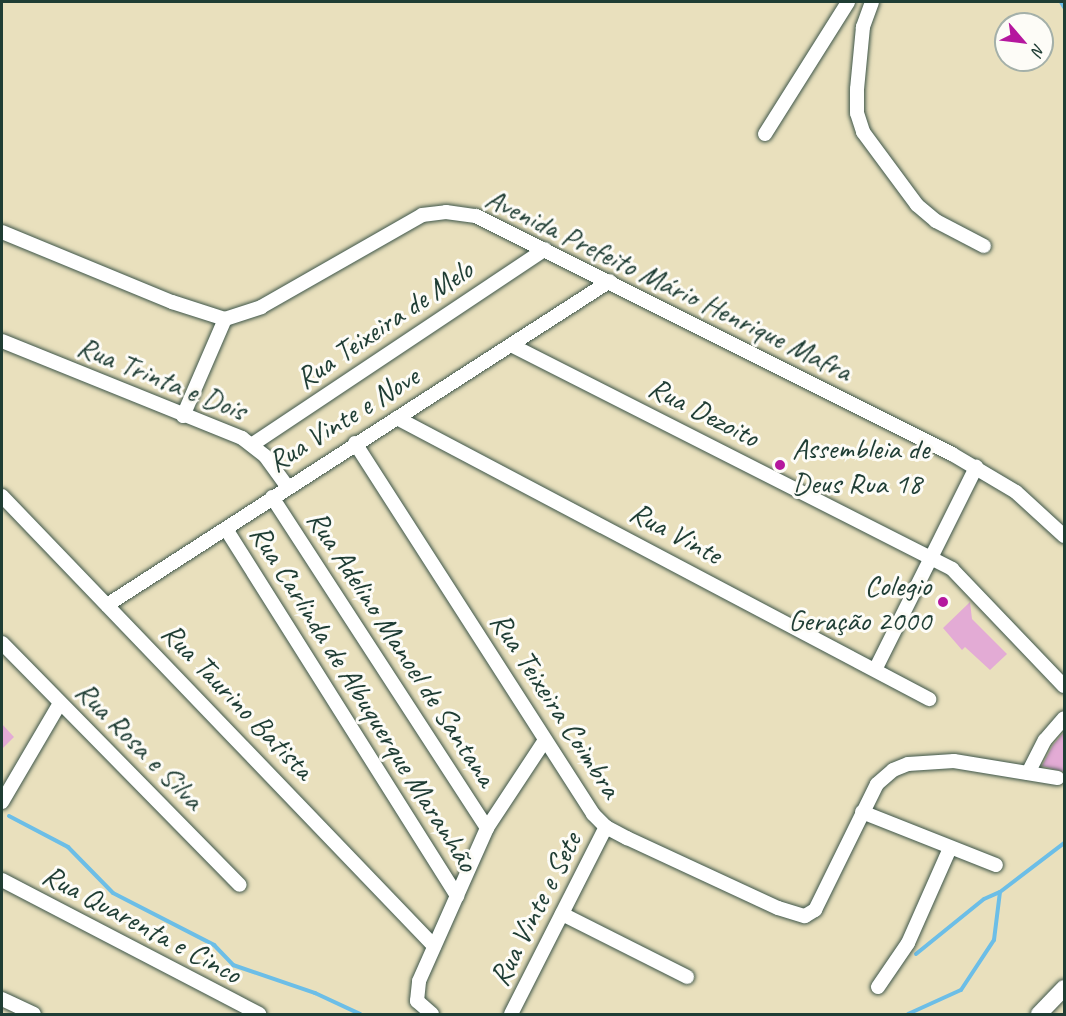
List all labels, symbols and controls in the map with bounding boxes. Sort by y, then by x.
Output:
north arrow [994,12,1054,72]
text: N [1027,40,1049,59]
street label: Avenida Prefeito Mário Henrique Mafra [480,180,858,388]
street label: Rua Teixeira de Melo [289,252,479,396]
street label: Rua Trinta e Dois [73,328,251,428]
street label: Rua Vinte e Nove [261,358,425,480]
street label: Rua Dezoito [643,369,765,455]
place label: Assembleia de Deus Rua 18 [792,430,929,500]
marker: Assembleia de Deus Rua 18 [773,458,787,472]
street label: Rua Vinte [624,494,728,572]
street label: Rua Adelino Manoel de Santana [299,503,505,793]
street label: Rua Carlinda de Albuquerque Maranhão [242,518,486,878]
place label: Colegio Geração 2000 [788,567,931,638]
marker: Colegio Geração 2000 [936,595,950,609]
street label: Rua Teixeira Coimbra [483,607,629,803]
street label: Rua Taurino Batista [154,615,322,787]
street label: Rua Rosa e Silva [68,673,212,817]
street label: Rua Vinte e Sete [481,827,589,991]
street label: Rua Quarenta e Cinco [37,857,247,991]

